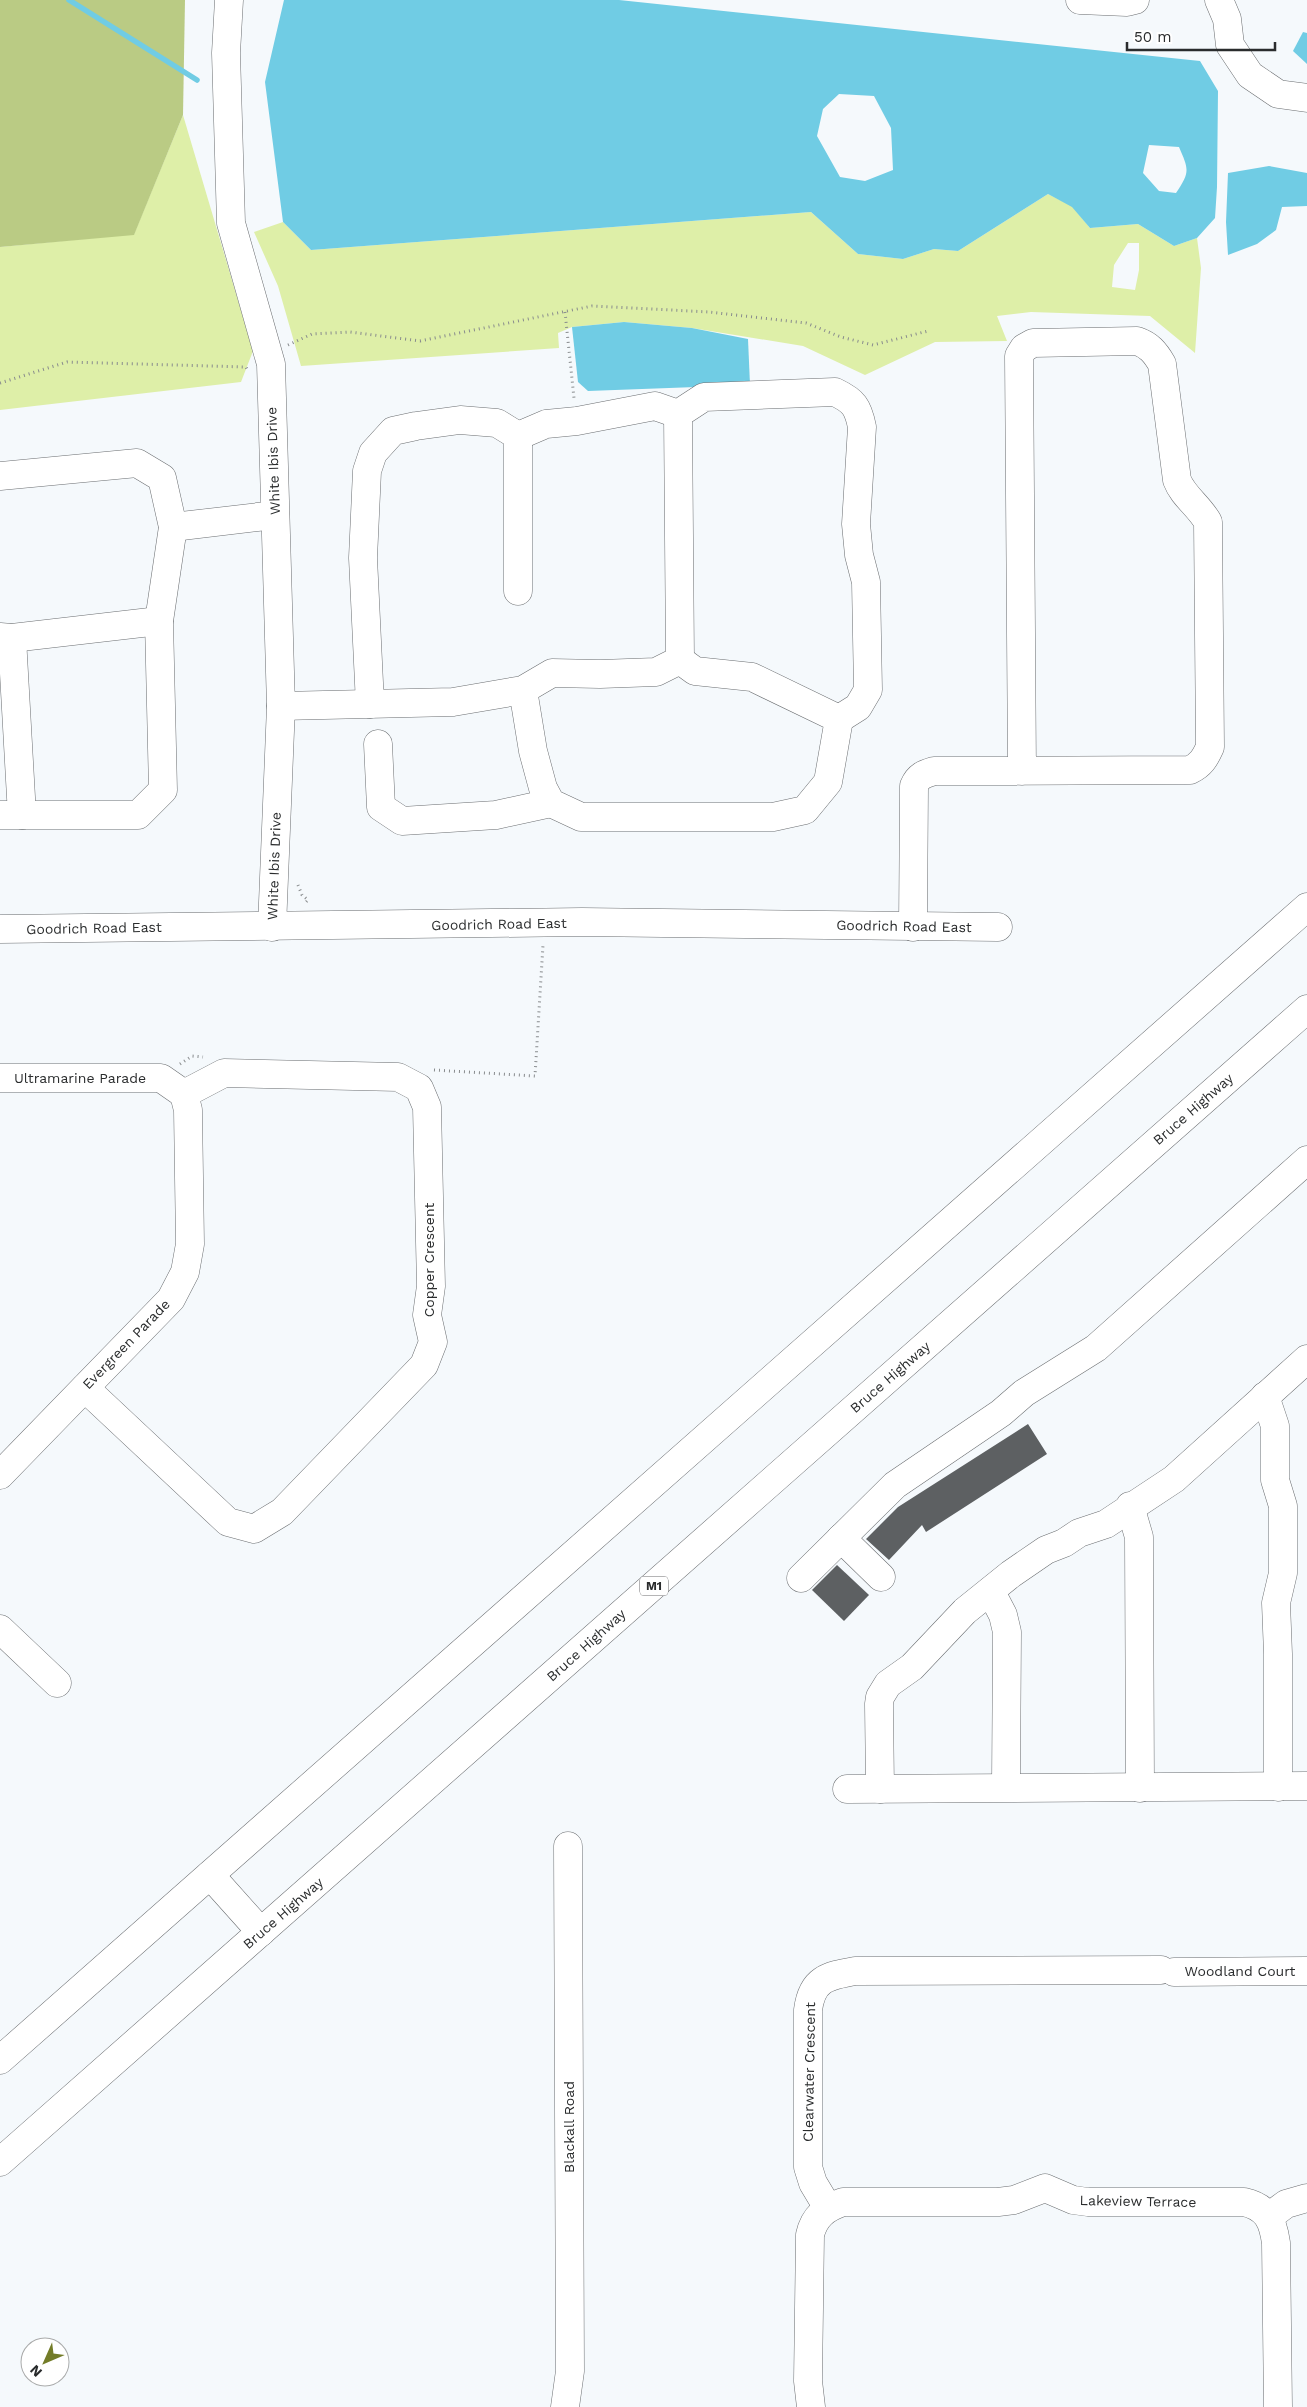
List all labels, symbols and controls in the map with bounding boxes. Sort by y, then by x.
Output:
scale bar [1127,20,1274,52]
text: 50 m [1134,28,1171,46]
street label: White Ibis Drive [263,407,283,515]
street label: White Ibis Drive [264,812,284,920]
street label: Goodrich Road East [431,915,567,933]
street label: Goodrich Road East [836,917,972,935]
street label: Goodrich Road East [26,919,162,937]
street label: Bruce Highway [1150,1069,1237,1148]
street label: Ultramarine Parade [14,1070,146,1086]
street label: Copper Crescent [421,1203,437,1317]
street label: Evergreen Parade [79,1296,173,1392]
street label: Bruce Highway [847,1337,934,1416]
road number: M1 [640,1576,668,1595]
street label: Bruce Highway [543,1605,629,1685]
street label: Bruce Highway [240,1873,327,1952]
street label: Woodland Court [1185,1963,1296,1979]
street label: Clearwater Crescent [800,2002,818,2142]
street label: Blackall Road [561,2081,577,2173]
street label: Lakeview Terrace [1080,2192,1196,2210]
north arrow [20,2337,70,2387]
text: N [26,2362,45,2381]

